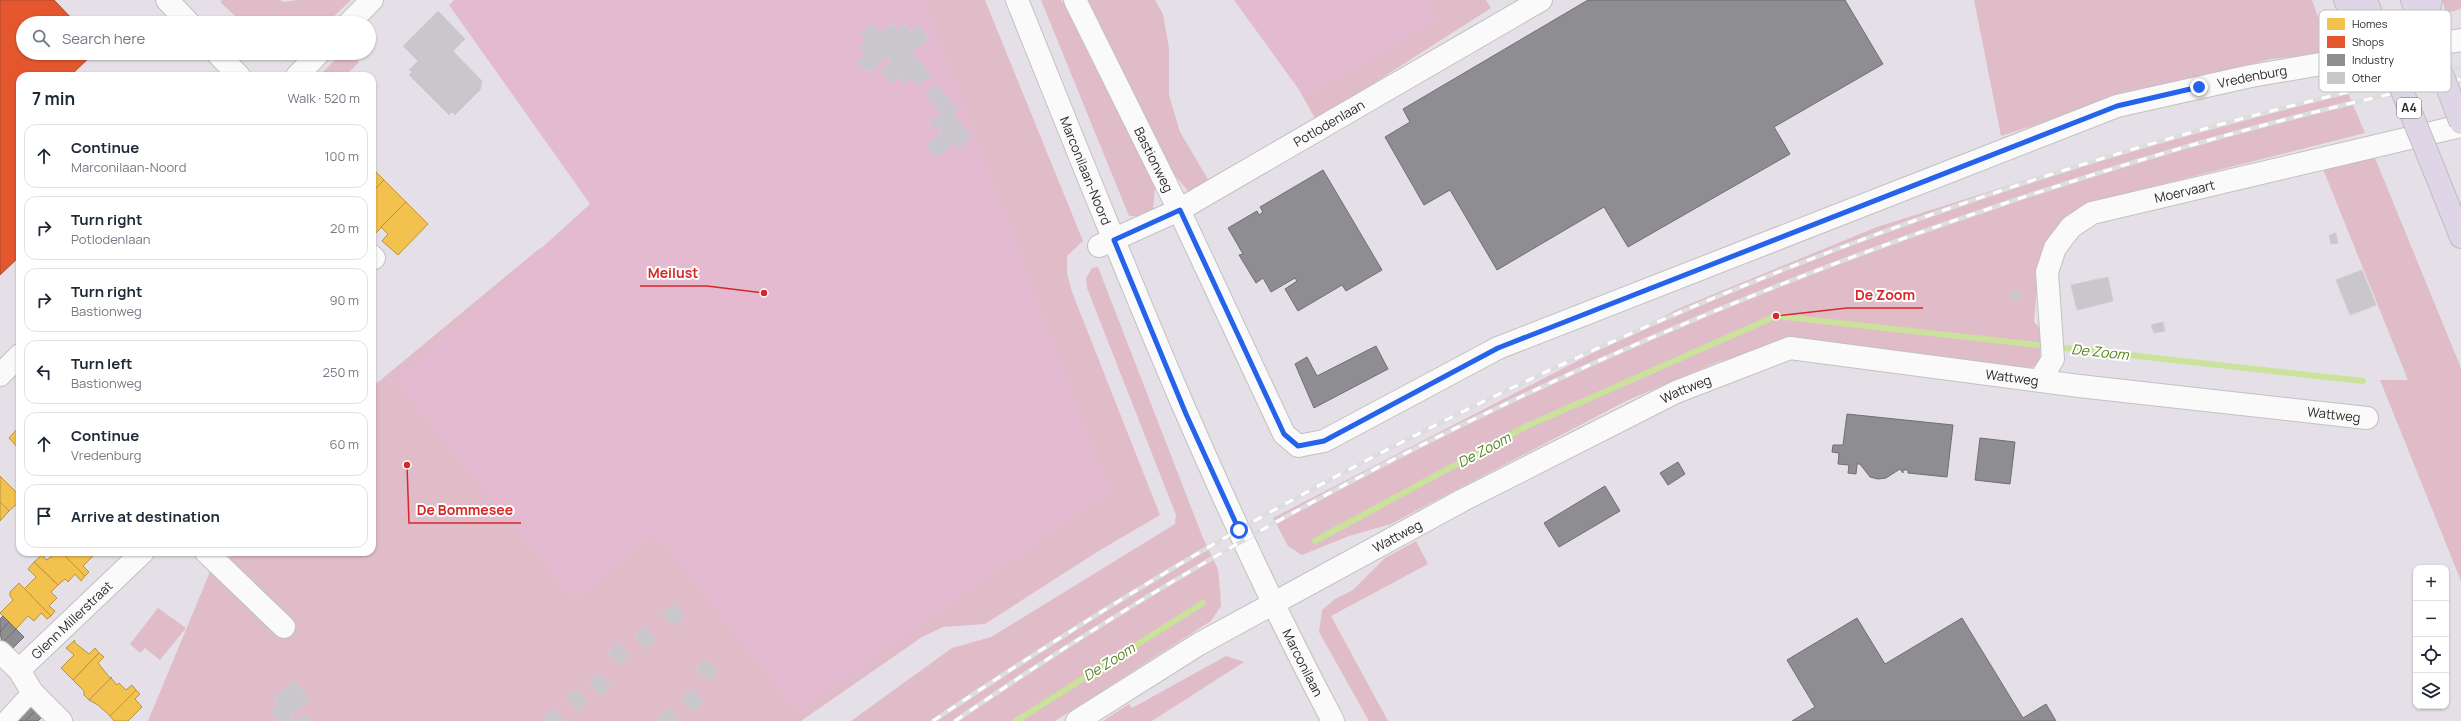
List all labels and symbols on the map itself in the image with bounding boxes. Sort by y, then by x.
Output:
legend [2319,10,2451,92]
text: Homes [2352,16,2388,31]
text: Shops [2352,34,2384,49]
text: Industry [2352,52,2394,67]
street label: Vredenburg [2216,61,2288,92]
text: Other [2352,70,2381,85]
route end [2190,78,2208,96]
street label: Potlodenlaan [1290,95,1368,151]
road number: A4 [2397,98,2421,118]
street label: Marconilaan-Noord [1056,114,1116,228]
street label: Bastionweg [1130,124,1178,195]
street label: Moervaart [2153,175,2217,207]
callout: Meilust [640,260,707,286]
text: Meilust [648,263,698,282]
callout: De Zoom [1847,282,1923,308]
text: De Zoom [1855,285,1915,304]
water label: De Zoom [2071,339,2131,364]
street label: Wattweg [1984,365,2040,390]
street label: Wattweg [1657,370,1714,408]
street label: Wattweg [2306,402,2362,426]
water label: De Zoom [1454,427,1515,471]
callout: De Bommesee [409,497,521,523]
text: De Bommesee [417,500,513,519]
street label: Wattweg [1369,515,1425,557]
route start [1230,521,1248,539]
street label: Glenn Millerstraat [27,577,116,663]
street label: Marconilaan [1278,626,1328,700]
water label: De Zoom [1079,638,1139,685]

